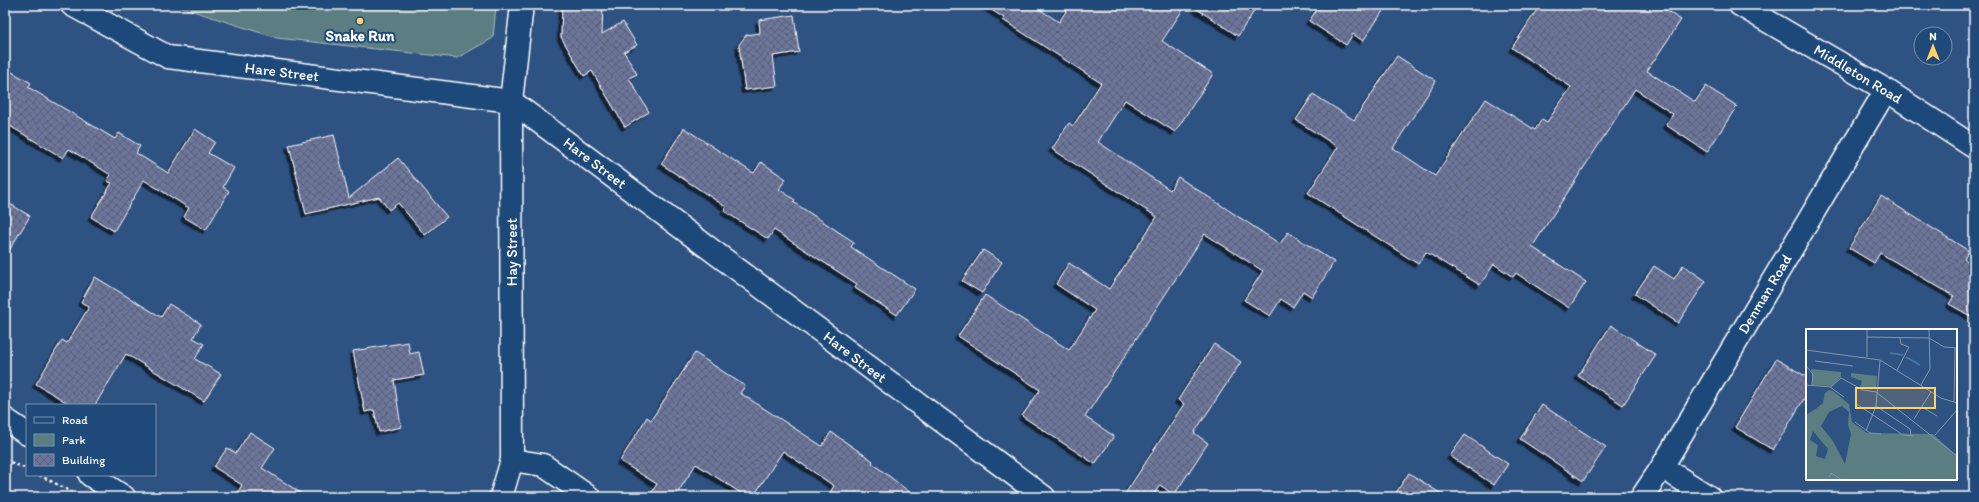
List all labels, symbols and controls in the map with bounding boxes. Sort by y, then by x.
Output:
marker: Snake Run [355,16,365,26]
north arrow [1913,26,1953,66]
place label: Snake Run [325,27,395,45]
text: N [1929,30,1937,43]
street label: Middleton Road [1810,40,1906,108]
street label: Hare Street [244,59,321,86]
street label: Hare Street [560,133,631,193]
street label: Hay Street [503,217,521,286]
street label: Denman Road [1734,250,1796,337]
street label: Hare Street [820,327,891,387]
inset map [1806,329,1957,480]
legend [26,404,156,476]
text: Road [62,413,88,427]
text: Park [62,433,86,447]
text: Building [62,453,106,467]

